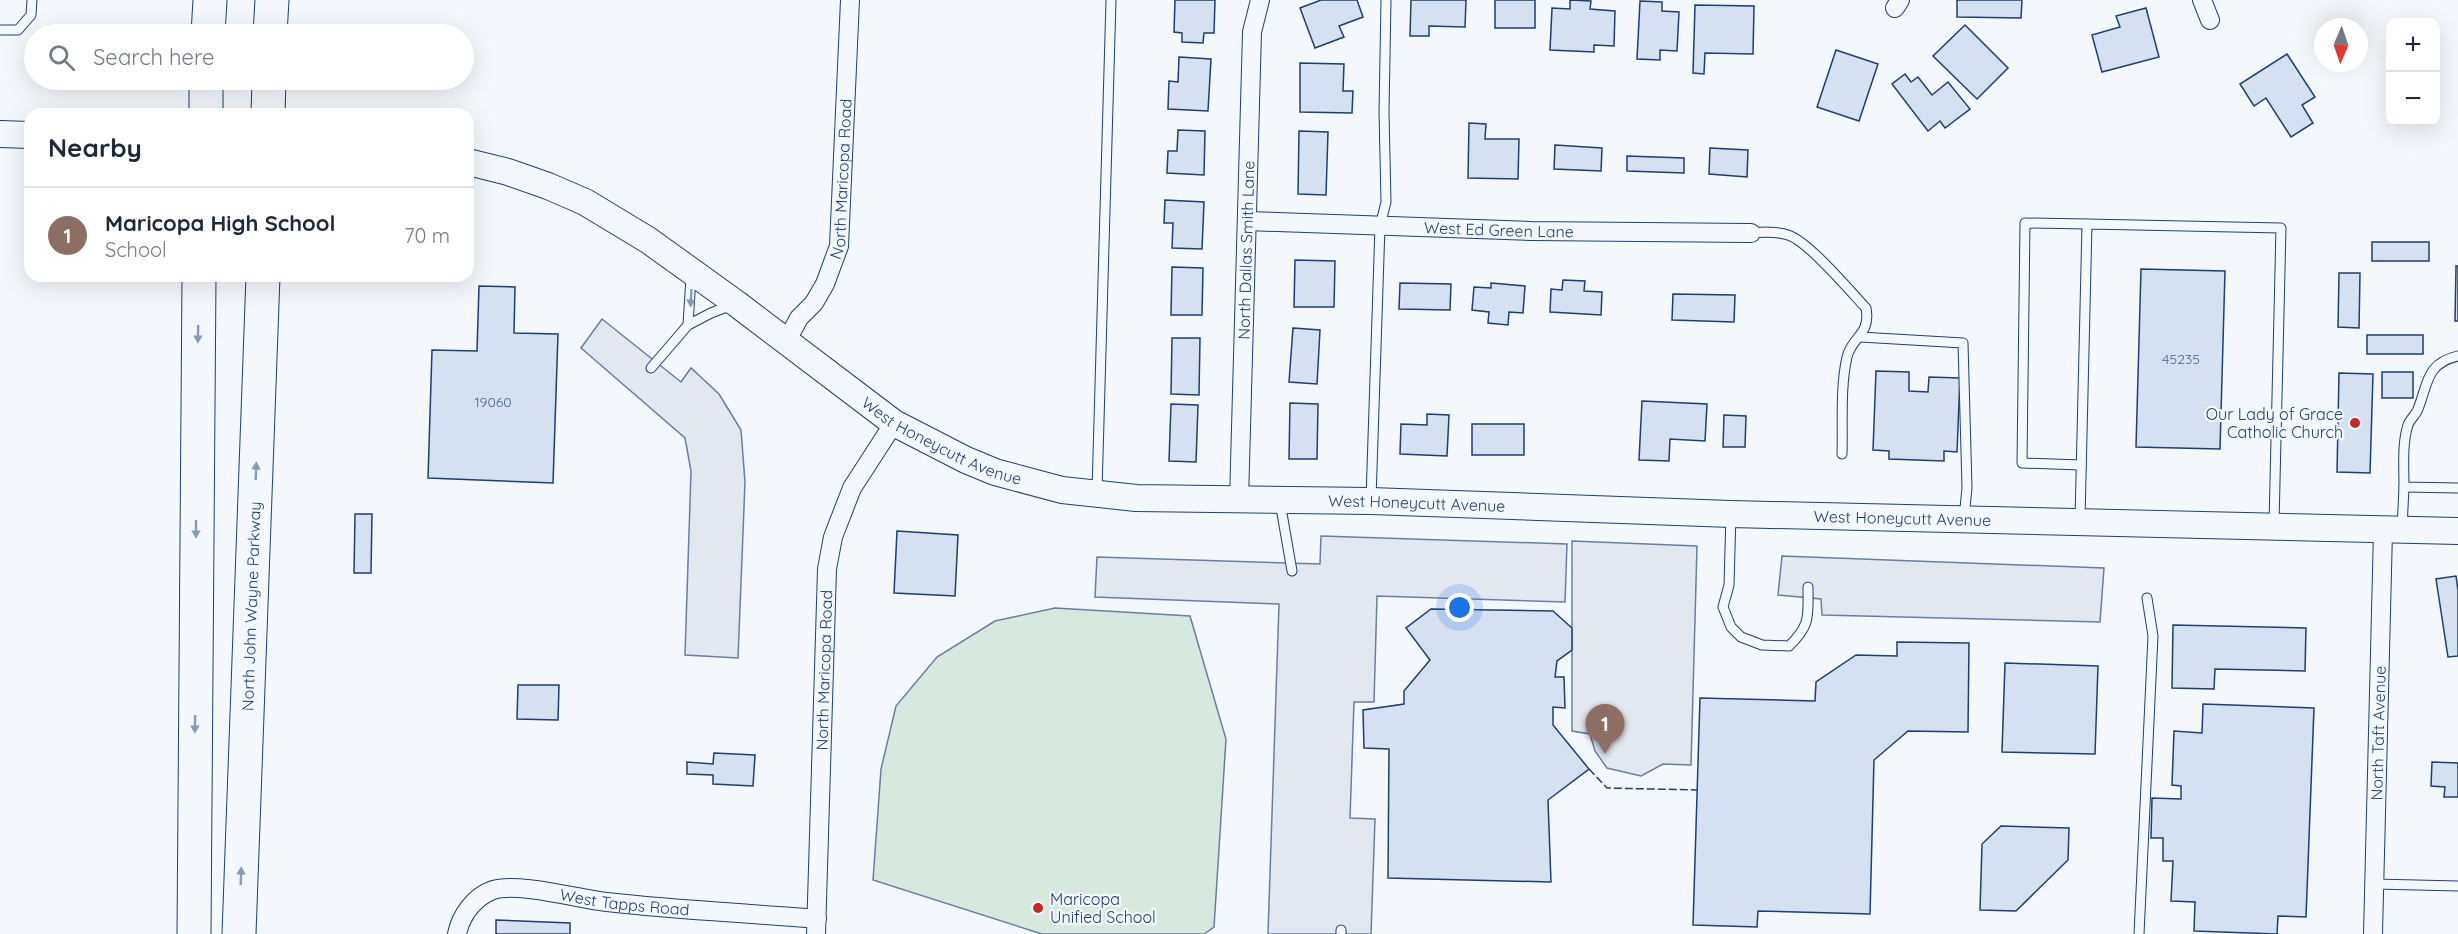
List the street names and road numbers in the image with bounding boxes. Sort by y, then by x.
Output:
street label: North Maricopa Road [825,98,856,262]
street label: North Dallas Smith Lane [1233,160,1258,340]
street label: West Ed Green Lane [1424,217,1574,241]
street label: West Honeycutt Avenue [858,392,1024,489]
street label: West Honeycutt Avenue [1328,490,1506,516]
street label: North John Wayne Parkway [237,501,265,711]
street label: West Honeycutt Avenue [1814,506,1991,530]
street label: North Maricopa Road [812,590,836,751]
street label: North Taft Avenue [2366,666,2390,801]
street label: West Tapps Road [558,884,690,920]

